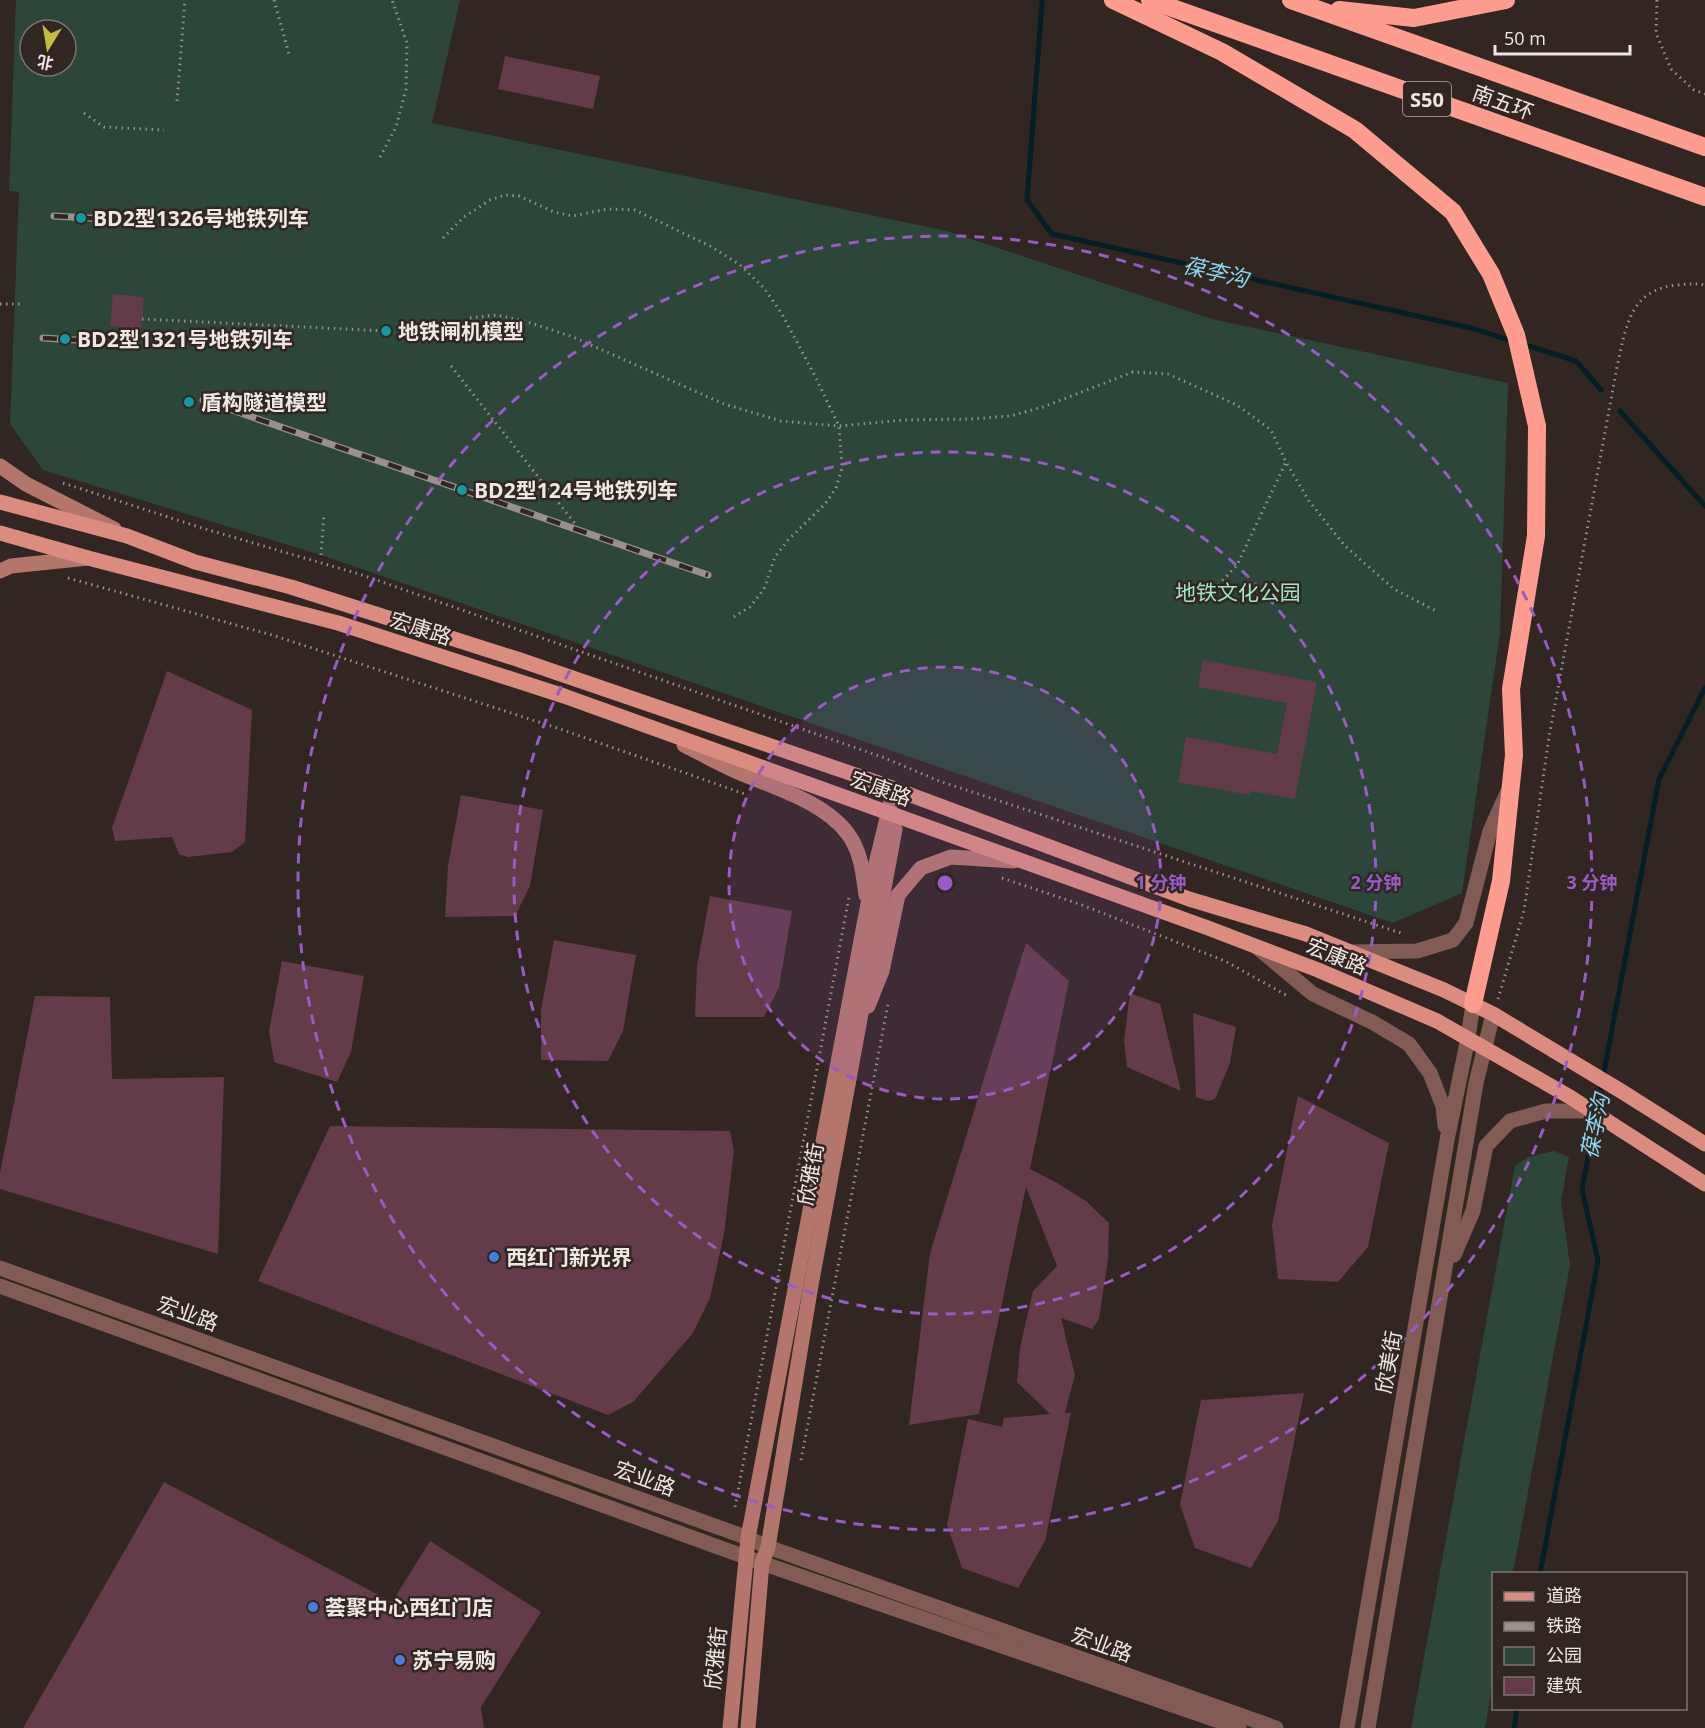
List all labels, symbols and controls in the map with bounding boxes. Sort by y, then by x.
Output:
north arrow [18,18,78,78]
scale bar [1495,18,1630,56]
text: 50 m [1504,26,1546,50]
text: 北 [35,50,55,75]
street label: 南五环 [1469,78,1537,126]
road number: S50 [1403,82,1451,116]
place label: BD2型1326号地铁列车 [93,204,309,232]
marker: BD2型1326号地铁列车 [74,211,88,225]
water label: 葆李沟 [1180,249,1253,293]
place label: 地铁闸机模型 [398,317,524,345]
marker: 地铁闸机模型 [379,324,393,338]
place label: BD2型1321号地铁列车 [77,325,293,353]
marker: BD2型1321号地铁列车 [58,332,72,346]
place label: 盾构隧道模型 [201,388,327,416]
marker: 盾构隧道模型 [182,395,196,409]
place label: BD2型124号地铁列车 [474,476,678,504]
marker: BD2型124号地铁列车 [455,483,469,497]
park label: 地铁文化公园 [1175,578,1301,606]
street label: 宏康路 [387,605,455,651]
street label: 宏康路 [847,764,915,812]
text: 1 分钟 [1136,870,1186,894]
text: 2 分钟 [1351,870,1401,894]
text: 3 分钟 [1567,870,1617,894]
centre of rings [935,873,955,893]
street label: 宏康路 [1303,931,1371,981]
water label: 葆李沟 [1573,1089,1615,1161]
street label: 欣雅街 [791,1141,829,1207]
place label: 西红门新光界 [506,1243,632,1271]
marker: 西红门新光界 [487,1250,501,1264]
street label: 宏业路 [154,1289,222,1337]
street label: 欣美街 [1369,1329,1407,1395]
street label: 宏业路 [611,1454,679,1502]
legend [1492,1572,1687,1710]
text: 道路 [1546,1583,1582,1607]
place label: 荟聚中心西红门店 [325,1593,493,1621]
marker: 荟聚中心西红门店 [306,1600,320,1614]
text: 铁路 [1546,1613,1582,1637]
street label: 宏业路 [1068,1620,1136,1668]
street label: 欣雅街 [698,1625,732,1691]
text: 公园 [1546,1643,1582,1667]
place label: 苏宁易购 [412,1646,496,1674]
marker: 苏宁易购 [393,1653,407,1667]
text: 建筑 [1546,1673,1582,1697]

